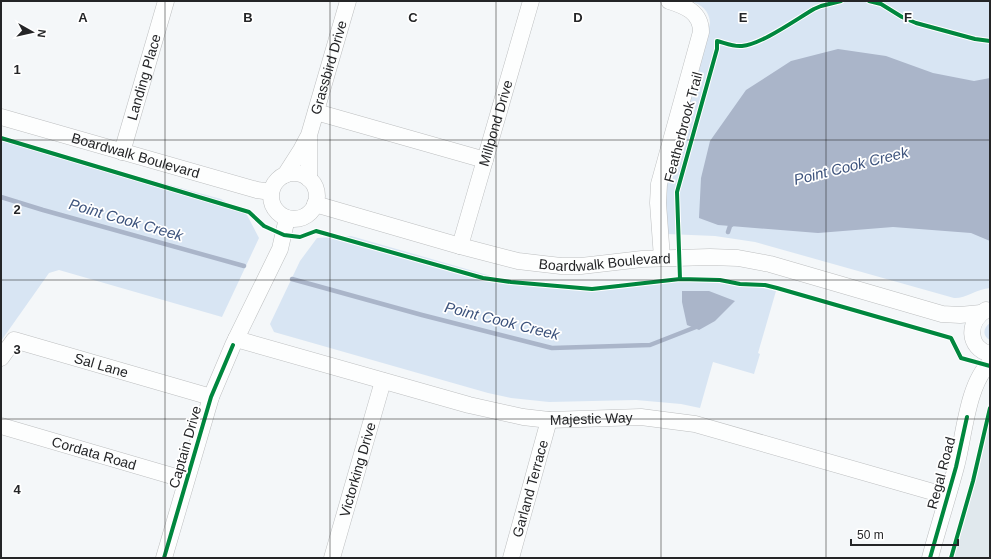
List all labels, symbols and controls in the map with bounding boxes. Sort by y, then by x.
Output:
text: A [78,10,88,25]
text: B [243,10,253,25]
text: C [408,10,418,25]
text: D [573,10,583,25]
text: E [739,10,748,25]
text: F [904,10,912,25]
north arrow [12,12,52,52]
street label: Grassbird Drive [307,18,350,116]
text: N [35,29,48,38]
street label: Landing Place [124,32,164,122]
text: 1 [13,62,21,77]
street label: Featherbrook Trail [661,70,705,184]
street label: Millpond Drive [476,78,516,168]
street label: Boardwalk Boulevard [70,130,202,181]
water label: Point Cook Creek [792,143,911,188]
water label: Point Cook Creek [67,195,186,244]
text: 2 [13,202,21,217]
street label: Boardwalk Boulevard [538,250,671,275]
water label: Point Cook Creek [443,298,563,343]
text: 3 [13,342,21,357]
street label: Sal Lane [72,350,130,381]
street label: Captain Drive [166,404,204,490]
street label: Majestic Way [550,409,633,428]
street label: Victorking Drive [336,420,379,519]
street label: Cordata Road [50,433,138,473]
street label: Regal Road [924,435,958,511]
street label: Garland Terrace [509,438,551,539]
text: 4 [13,482,21,497]
scale bar [851,521,958,547]
text: 50 m [857,528,884,542]

